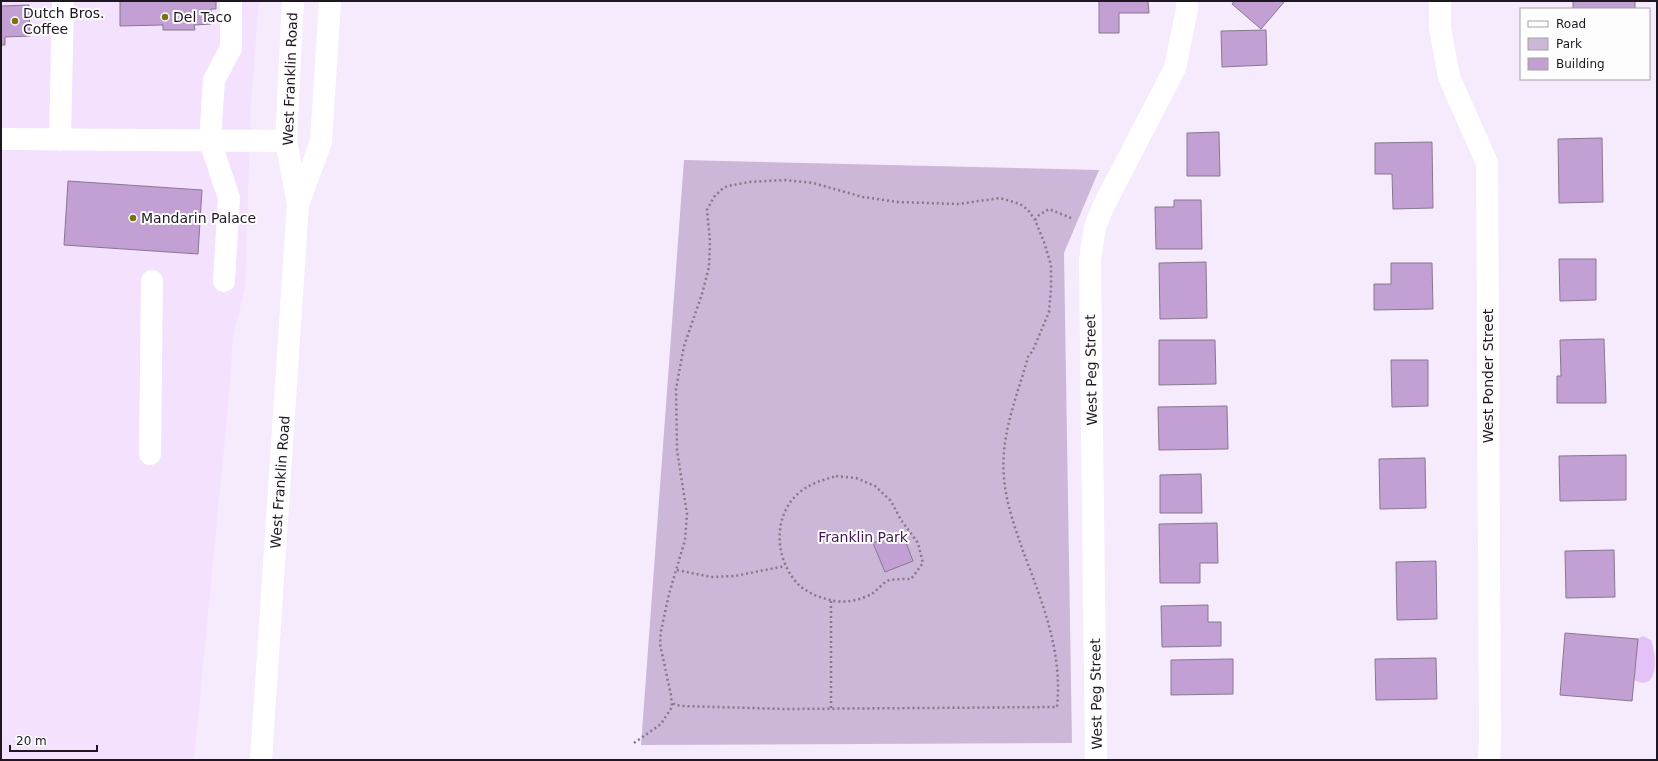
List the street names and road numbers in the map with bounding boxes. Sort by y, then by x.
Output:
street label: West Franklin Road [280,12,300,146]
street label: West Ponder Street [1480,308,1496,443]
street label: West Peg Street [1082,314,1100,426]
street label: West Franklin Road [267,415,293,549]
street label: West Peg Street [1087,638,1105,750]

